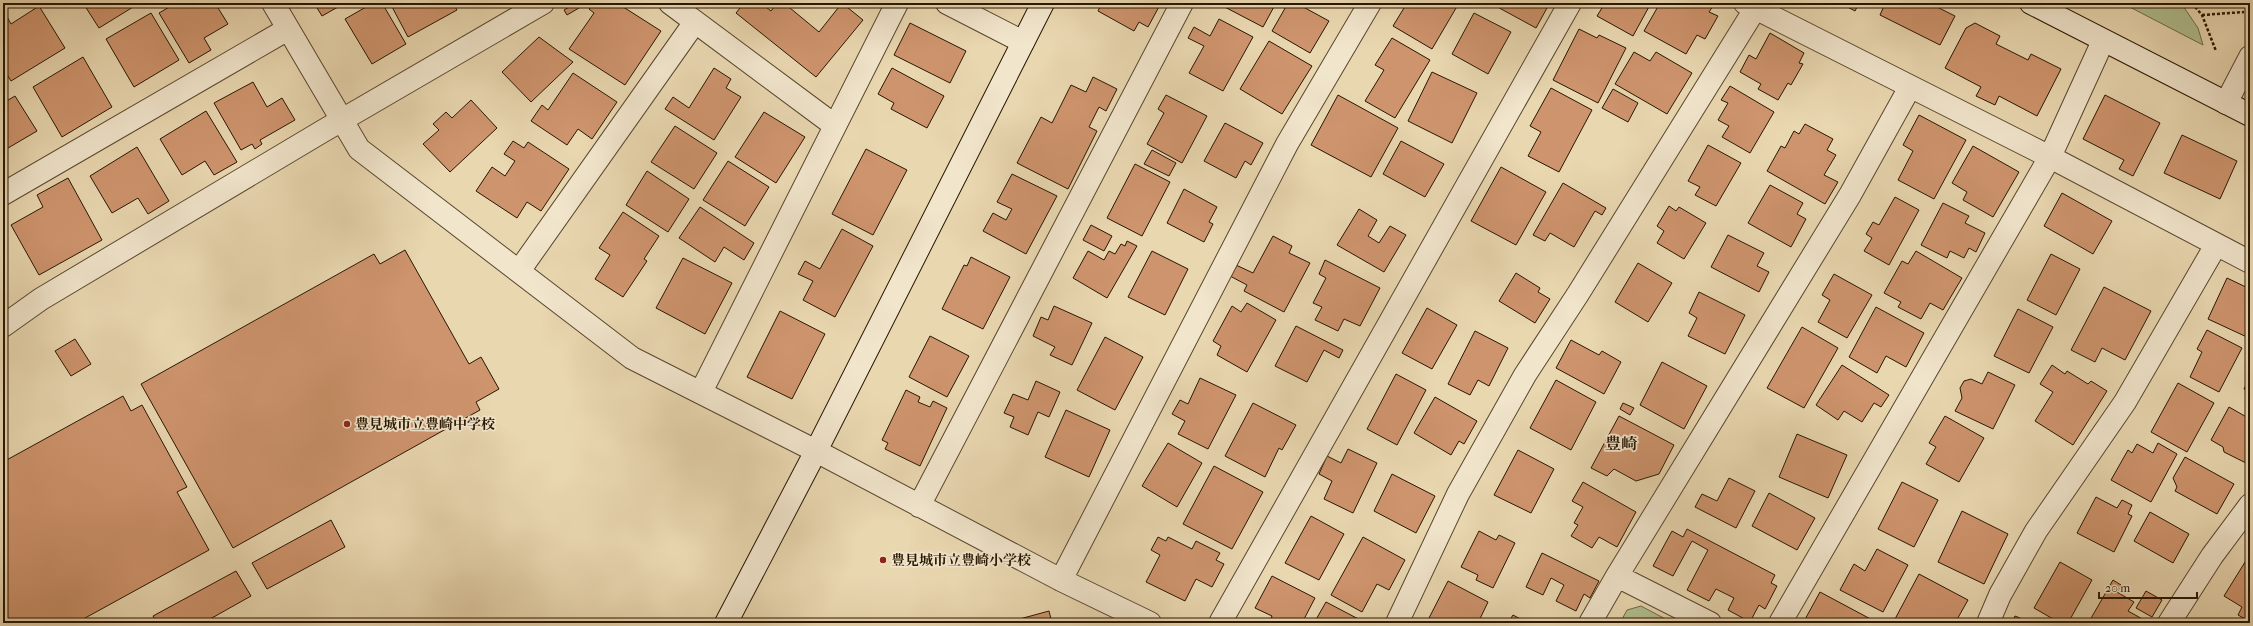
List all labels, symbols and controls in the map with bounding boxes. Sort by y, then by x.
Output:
place label: 豊見城市立豊崎中学校 [355,416,495,433]
marker: 豊見城市立豊崎中学校 [342,419,352,429]
district label: 豊崎 [1605,434,1638,453]
place label: 豊見城市立豊崎小学校 [891,552,1031,569]
marker: 豊見城市立豊崎小学校 [878,555,888,565]
scale bar [2099,574,2197,600]
text: 20 m [2105,581,2130,595]

